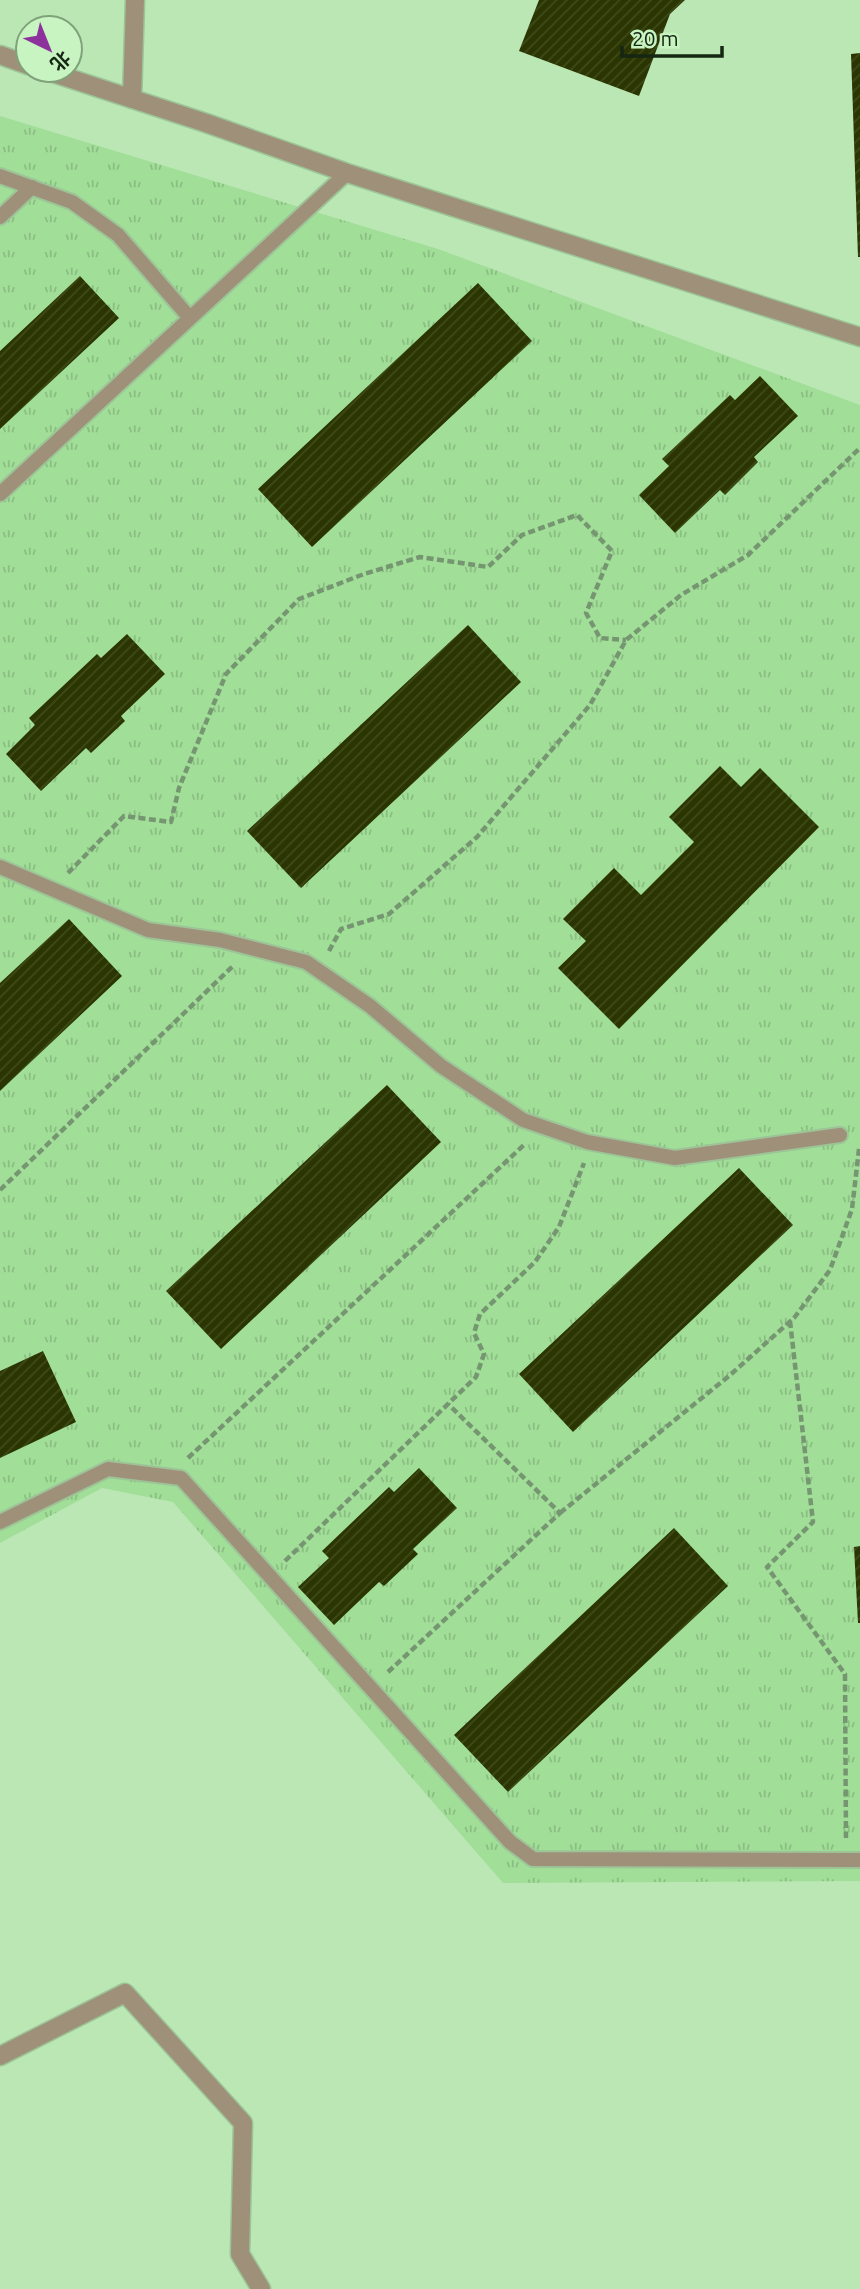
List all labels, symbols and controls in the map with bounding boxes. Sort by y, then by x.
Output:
north arrow [14,14,84,84]
scale bar [622,14,722,58]
text: 20 m [632,26,679,50]
text: 北 [46,47,75,76]

